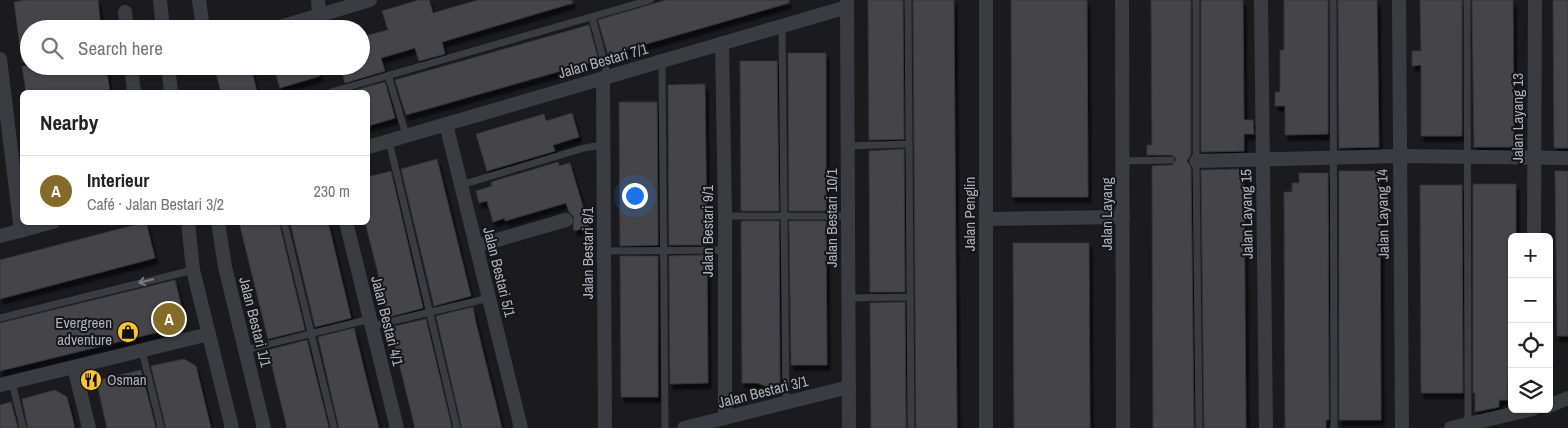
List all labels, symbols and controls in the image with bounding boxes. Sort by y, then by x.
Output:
search box [20,20,370,75]
icon: search [38,34,66,62]
text: Search here [78,35,163,61]
street label: Jalan Bestari 7/1 [556,38,650,83]
street label: Jalan Layang 13 [1507,73,1528,163]
text: Nearby [40,108,98,137]
text: Interieur [87,167,149,193]
street label: Jalan Bestari 10/1 [821,168,842,268]
street label: Jalan Layang 15 [1235,169,1258,259]
street label: Jalan Layang 14 [1371,169,1394,259]
street label: Jalan Penglin [959,177,980,251]
street label: Jalan Layang [1096,177,1117,251]
text: A [51,180,61,202]
text: 230 m [314,180,350,202]
your location [622,183,648,209]
street label: Jalan Bestari 9/1 [697,185,718,277]
text: Café · Jalan Bestari 3/2 [87,193,224,215]
street label: Jalan Bestari 8/1 [577,207,598,299]
street label: Jalan Bestari 5/1 [478,225,521,319]
map controls [1508,233,1553,413]
button: + [1508,233,1553,278]
street label: Jalan Bestari 4/1 [366,274,409,368]
street label: Jalan Bestari 1/1 [234,275,277,369]
one-way arrow [139,277,155,286]
button: − [1508,278,1553,323]
pin: A [153,300,185,338]
place label: Evergreen adventure [55,312,112,350]
shop icon: Evergreen adventure [116,320,140,344]
button: locate [1508,323,1553,368]
restaurant icon: Osman [79,368,103,392]
button: layers [1508,368,1553,413]
place label: Osman [107,369,147,390]
street label: Jalan Bestari 3/1 [716,370,810,413]

